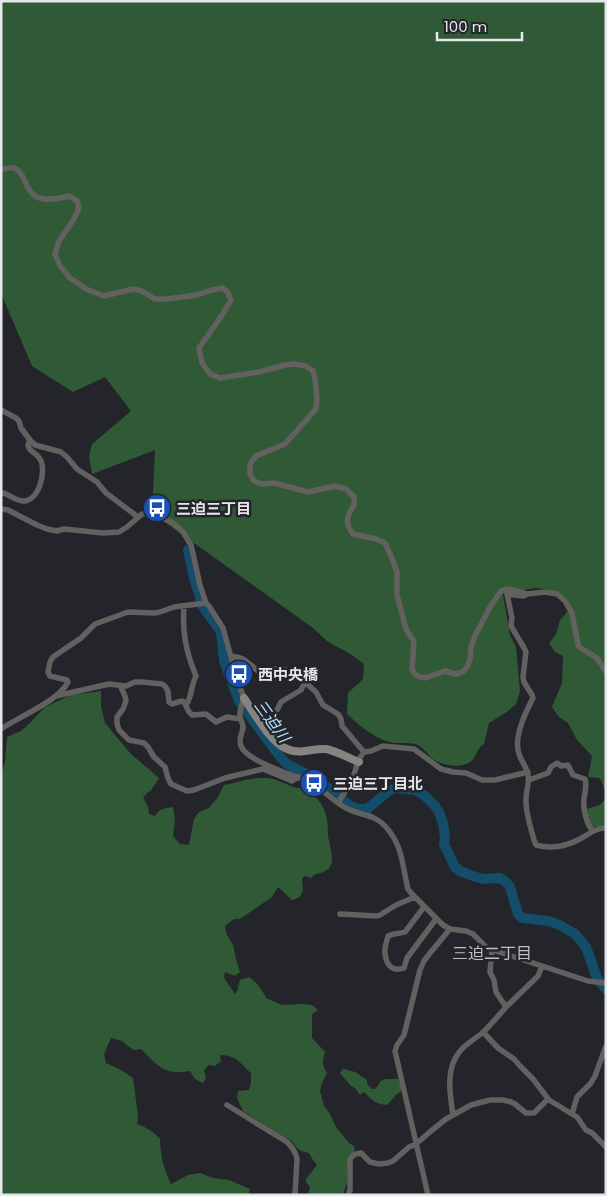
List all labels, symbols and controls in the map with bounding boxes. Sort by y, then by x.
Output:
scale bar [437,10,522,42]
text: 100 m [444,16,487,37]
bus stop icon: 三迫三丁目 [142,493,172,523]
place label: 三迫三丁目 [176,498,251,519]
bus stop icon: 西中央橋 [224,659,254,689]
place label: 西中央橋 [258,664,319,685]
water label: 三迫川 [249,695,297,749]
bus stop icon: 三迫三丁目北 [299,768,329,798]
place label: 三迫三丁目北 [333,773,423,794]
district label: 三迫二丁目 [452,942,532,965]

